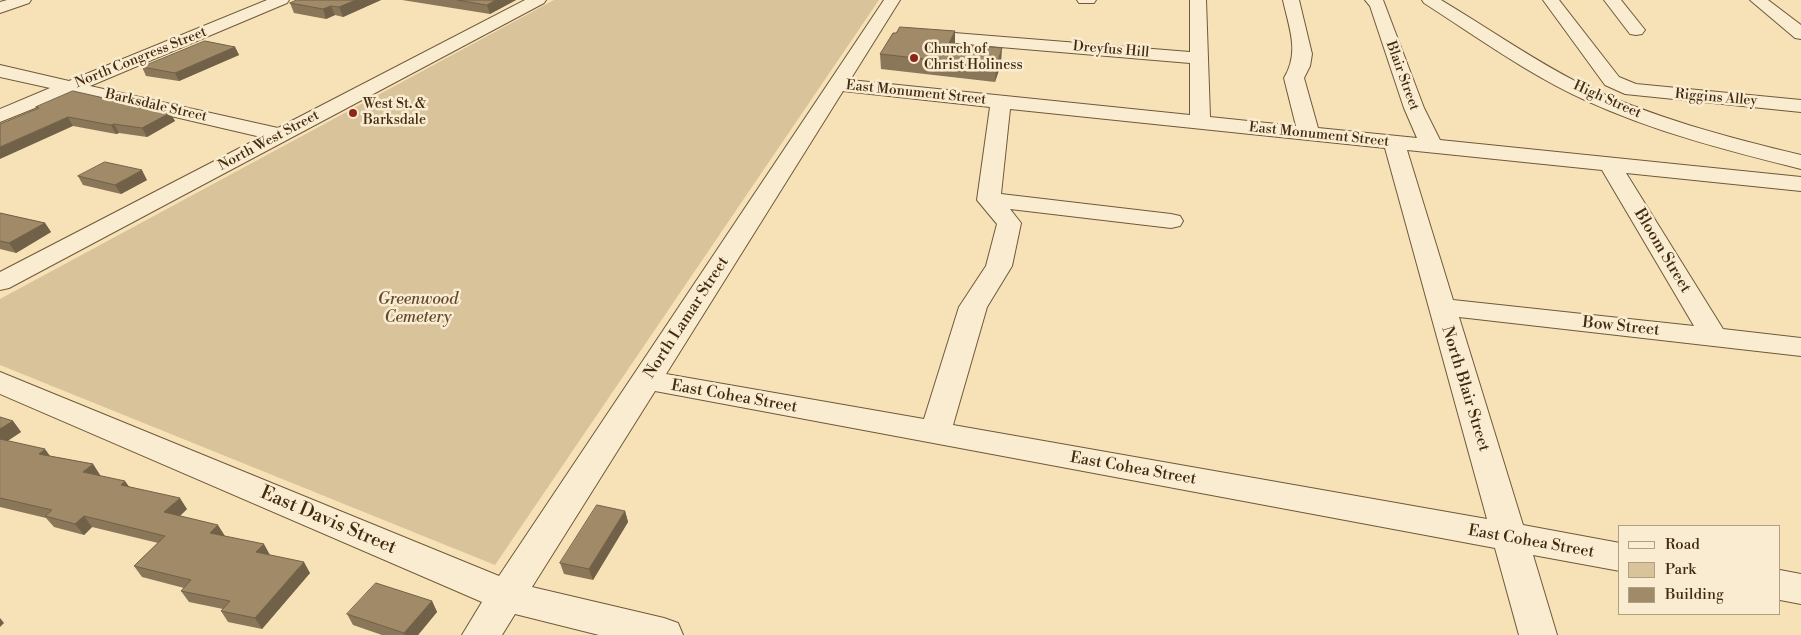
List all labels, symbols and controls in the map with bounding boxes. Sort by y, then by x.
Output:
street label: North Congress Street [73,24,209,92]
street label: Dreyfus Hill [1072,38,1150,62]
street label: Blair Street [1382,39,1422,113]
place label: Church of Christ Holiness [924,42,1023,74]
marker: Church of Christ Holiness [908,52,920,64]
street label: East Monument Street [845,77,987,109]
street label: High Street [1571,78,1643,122]
street label: Barksdale Street [103,86,209,126]
street label: Riggins Alley [1674,86,1758,110]
place label: West St. & Barksdale [363,97,426,130]
street label: North West Street [216,107,322,175]
marker: West St. & Barksdale [347,107,359,119]
street label: East Monument Street [1248,119,1390,151]
street label: Bloom Street [1629,205,1695,297]
street label: North Lamar Street [640,254,734,382]
park label: Greenwood Cemetery [378,290,458,328]
street label: Bow Street [1581,313,1661,341]
street label: North Blair Street [1437,324,1493,454]
street label: East Cohea Street [669,376,799,418]
street label: East Cohea Street [1068,448,1198,490]
street label: East Davis Street [257,482,399,560]
street label: East Cohea Street [1466,521,1596,563]
legend [1618,525,1781,615]
text: Road [1665,535,1700,554]
text: Park [1665,560,1696,579]
text: Building [1665,585,1724,604]

